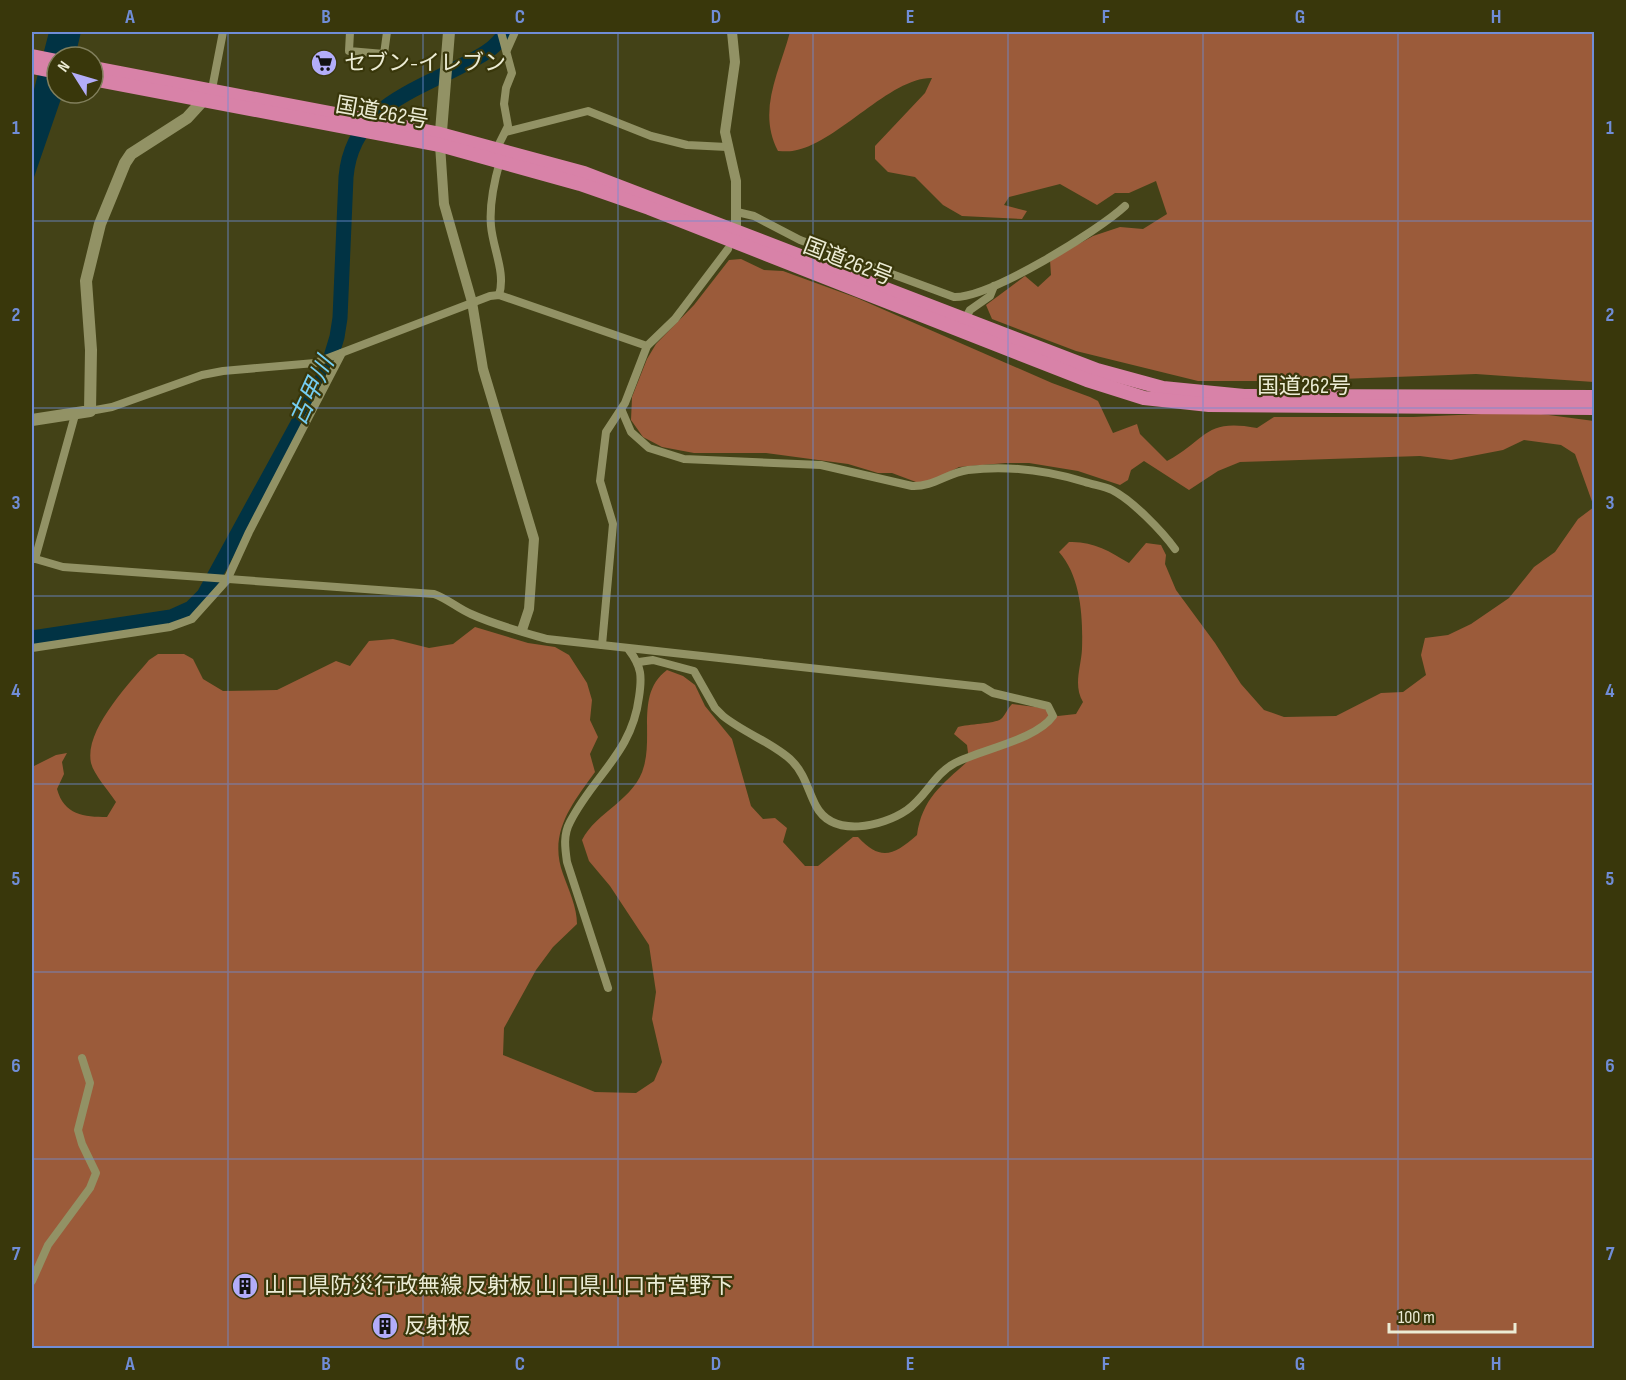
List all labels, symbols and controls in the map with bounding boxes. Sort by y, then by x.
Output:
text: A [124,5,135,29]
text: B [321,5,331,29]
text: C [515,5,525,29]
text: D [711,5,721,29]
text: E [906,5,914,29]
text: F [1102,5,1110,29]
text: G [1295,5,1305,29]
text: H [1491,5,1501,29]
north arrow [45,45,105,105]
supermarket icon: セブン-イレブン [309,48,339,78]
place label: セブン-イレブン [344,50,506,77]
text: N [54,58,74,76]
street label: 国道262号 [333,92,431,134]
text: 1 [12,116,20,140]
text: 1 [1606,116,1614,140]
street label: 国道262号 [799,233,897,291]
text: 2 [12,303,20,327]
text: 2 [1606,303,1614,327]
water label: 古甲川 [284,350,342,430]
street label: 国道262号 [1257,373,1351,400]
text: 3 [12,491,21,515]
text: 3 [1606,491,1615,515]
text: 4 [11,679,21,703]
text: 4 [1605,679,1615,703]
text: 5 [12,867,21,891]
text: 5 [1606,867,1615,891]
text: 6 [11,1054,21,1078]
text: 6 [1605,1054,1615,1078]
text: 7 [12,1242,21,1266]
text: 7 [1606,1242,1615,1266]
building icon: 山口県防災行政無線 反射板 山口県山口市宮野下 [230,1271,260,1301]
place label: 山口県防災行政無線 反射板 山口県山口市宮野下 [264,1273,733,1300]
scale bar [1389,1296,1515,1334]
text: 100 m [1398,1307,1435,1328]
building icon: 反射板 [370,1311,400,1341]
place label: 反射板 [404,1313,470,1340]
text: A [124,1352,135,1376]
text: B [321,1352,331,1376]
text: C [515,1352,525,1376]
text: D [711,1352,721,1376]
text: E [906,1352,914,1376]
text: F [1102,1352,1110,1376]
text: G [1295,1352,1305,1376]
text: H [1491,1352,1501,1376]

